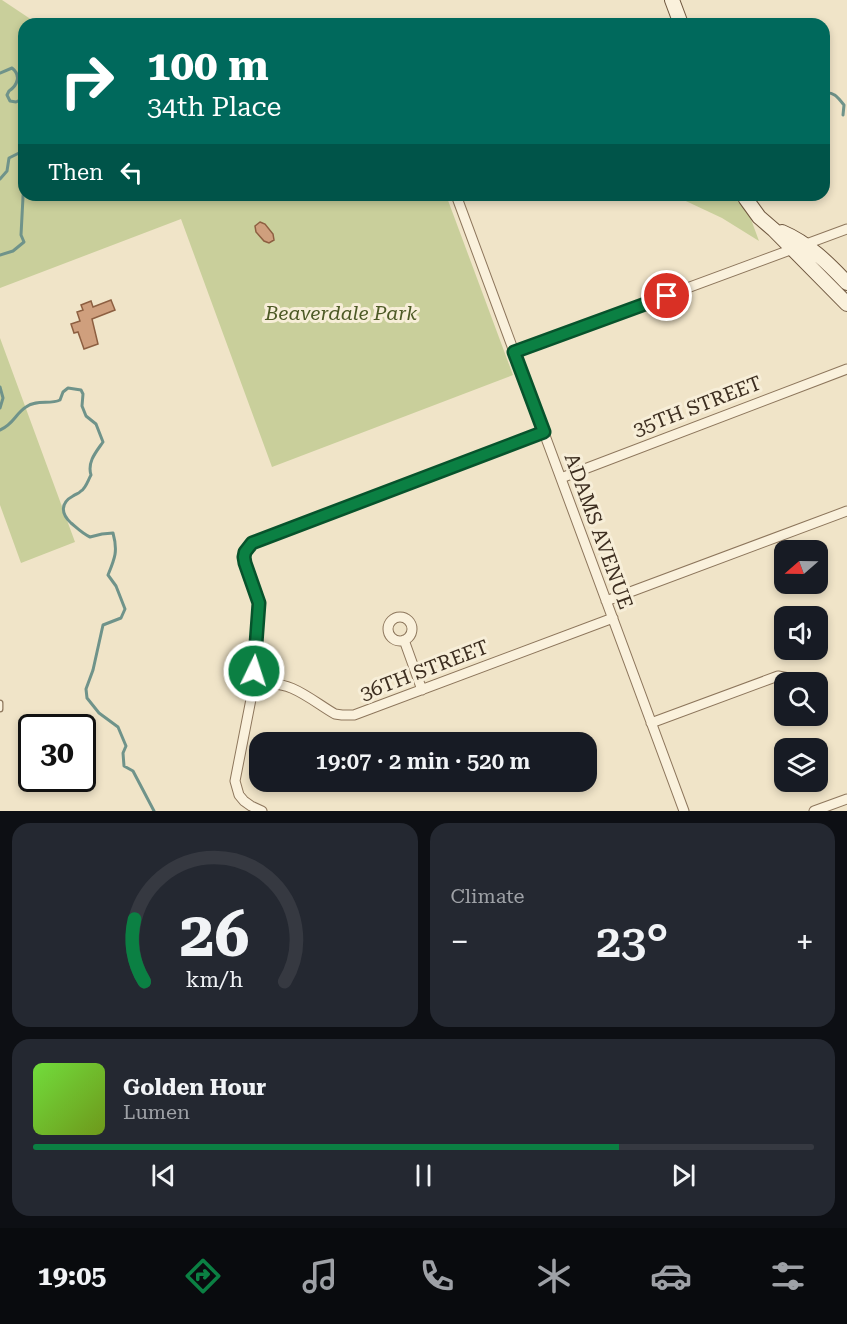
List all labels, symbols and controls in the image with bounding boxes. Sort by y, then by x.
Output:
text: 100 m [147,41,269,90]
icon: right [48,42,126,120]
text: 34th Place [147,91,281,123]
icon: left [115,156,148,189]
text: Then [48,160,103,185]
pin [641,270,692,321]
icon: arrive [650,279,683,312]
park label: Beaverdale Park [264,301,417,325]
street label: 35TH STREET [629,370,765,442]
street label: ADAMS AVENUE [560,450,638,612]
north arrow [774,540,828,594]
map controls [774,540,828,792]
button: sound [774,606,828,660]
street label: 36TH STREET [356,634,492,706]
position arrow [222,639,286,703]
button: search [774,672,828,726]
speed limit sign: 30 [18,714,96,792]
button: layers [774,738,828,792]
text: 19:07 · 2 min · 520 m [316,749,530,774]
text: Climate [451,884,525,908]
text: 26 [180,898,250,971]
text: 23° [596,915,669,968]
text: − [451,922,469,961]
text: + [796,922,814,961]
text: km/h [186,967,244,992]
text: Golden Hour [123,1075,266,1100]
text: Lumen [123,1100,190,1124]
icon: previous [147,1159,180,1192]
icon: pause [407,1159,440,1192]
icon: next [667,1159,700,1192]
icon: directions [182,1255,224,1297]
icon: music [299,1255,341,1297]
icon: phone [416,1255,458,1297]
icon: climate [533,1255,575,1297]
icon: car [650,1255,692,1297]
icon: filters [767,1255,809,1297]
text: 19:05 [38,1260,107,1292]

